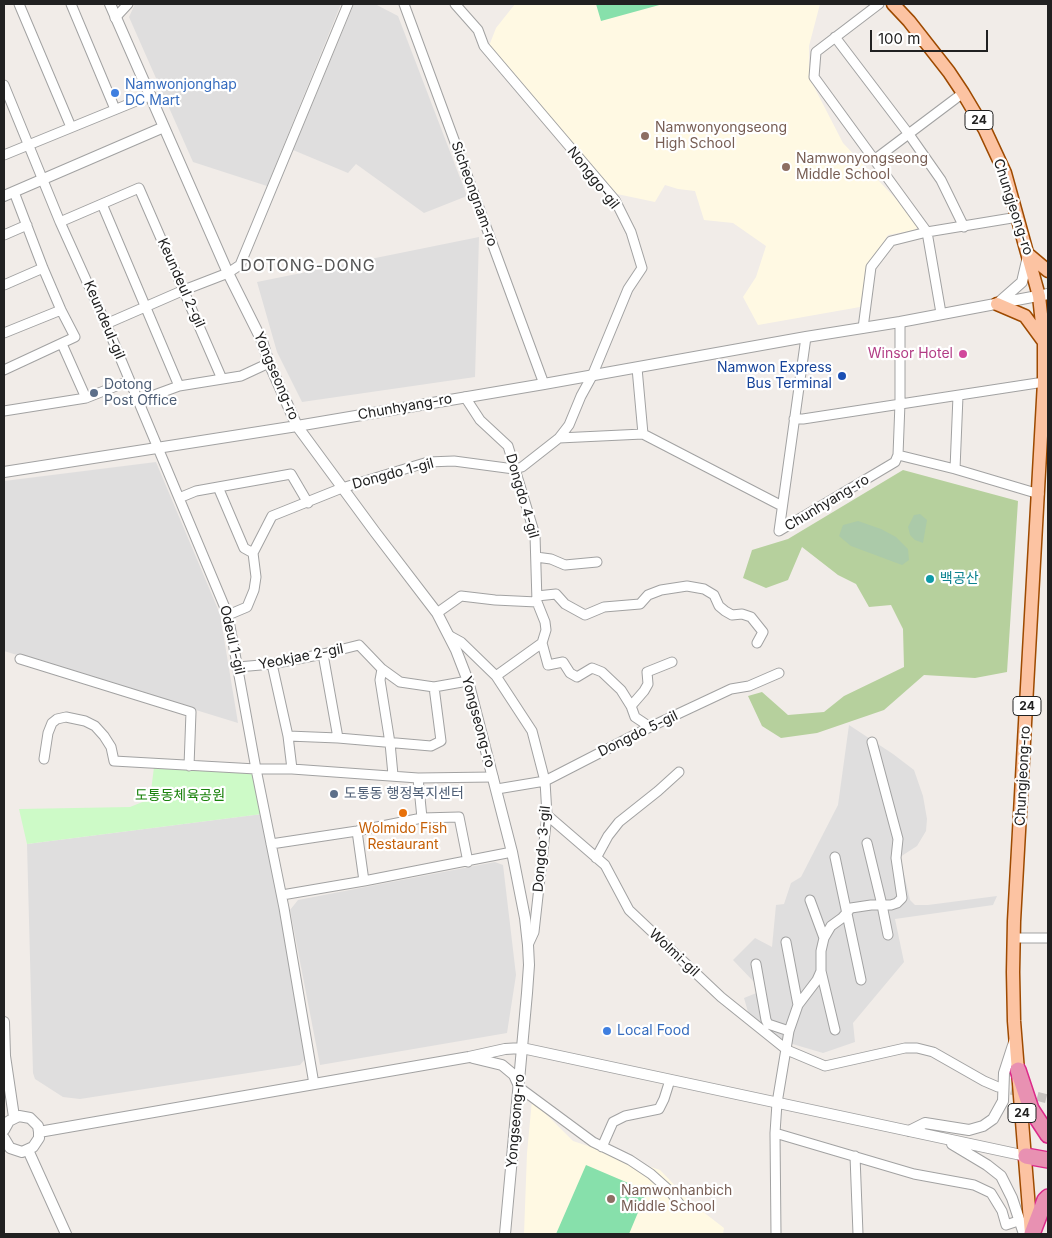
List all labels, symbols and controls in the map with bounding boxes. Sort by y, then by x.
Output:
scale bar [872,20,990,52]
text: 100 m [878,29,920,48]
place label: Namwonjonghap DC Mart [125,77,237,110]
marker: Namwonjonghap DC Mart [109,87,121,99]
road number: 24 [965,110,993,130]
place label: Namwonyongseong High School [655,120,787,152]
marker: Namwonyongseong High School [639,130,651,142]
street label: Sicheongnam-ro [447,139,501,249]
street label: Nonggo-gil [563,143,623,213]
place label: Namwonyongseong Middle School [796,151,928,184]
street label: Chungjeong-ro [990,157,1036,257]
marker: Namwonyongseong Middle School [780,161,792,173]
street label: Keundeul 2-gil [154,236,208,330]
district label: DOTONG-DONG [239,256,377,276]
street label: Keundeul-gil [80,278,128,362]
street label: Yongseong-ro [250,329,302,423]
place label: Winsor Hotel [868,346,953,362]
marker: Winsor Hotel [957,348,969,360]
place label: Namwon Express Bus Terminal [717,360,832,392]
marker: Namwon Express Bus Terminal [836,370,848,382]
place label: Dotong Post Office [104,377,177,410]
marker: Dotong Post Office [88,387,100,399]
street label: Chunhyang-ro [357,390,453,424]
street label: Dongdo 4-gil [502,452,542,540]
street label: Dongdo 1-gil [350,455,436,493]
street label: Chunhyang-ro [782,471,872,535]
place label: 백공산 [940,571,979,587]
marker: 백공산 [924,573,936,585]
street label: Odeul 1-gil [216,604,248,676]
street label: Yeokjae 2-gil [257,641,345,673]
street label: Yongseong-ro [458,674,498,770]
road number: 24 [1013,696,1041,716]
street label: Dongdo 5-gil [595,707,681,761]
street label: Chungjeong-ro [1012,725,1034,827]
place label: 도통동 행정복지센터 [344,786,464,802]
park label: 도통동체육공원 [135,788,225,804]
marker: 도통동 행정복지센터 [328,788,340,800]
street label: Dongdo 3-gil [530,805,554,893]
marker: Wolmido Fish Restaurant [397,807,409,819]
place label: Wolmido Fish Restaurant [359,821,447,854]
street label: Wolmi-gil [645,926,703,980]
place label: Local Food [617,1023,690,1039]
marker: Local Food [601,1025,613,1037]
street label: Yongseong-ro [504,1073,528,1169]
road number: 24 [1008,1104,1036,1122]
place label: Namwonhanbich Middle School [621,1183,732,1216]
marker: Namwonhanbich Middle School [605,1193,617,1205]

